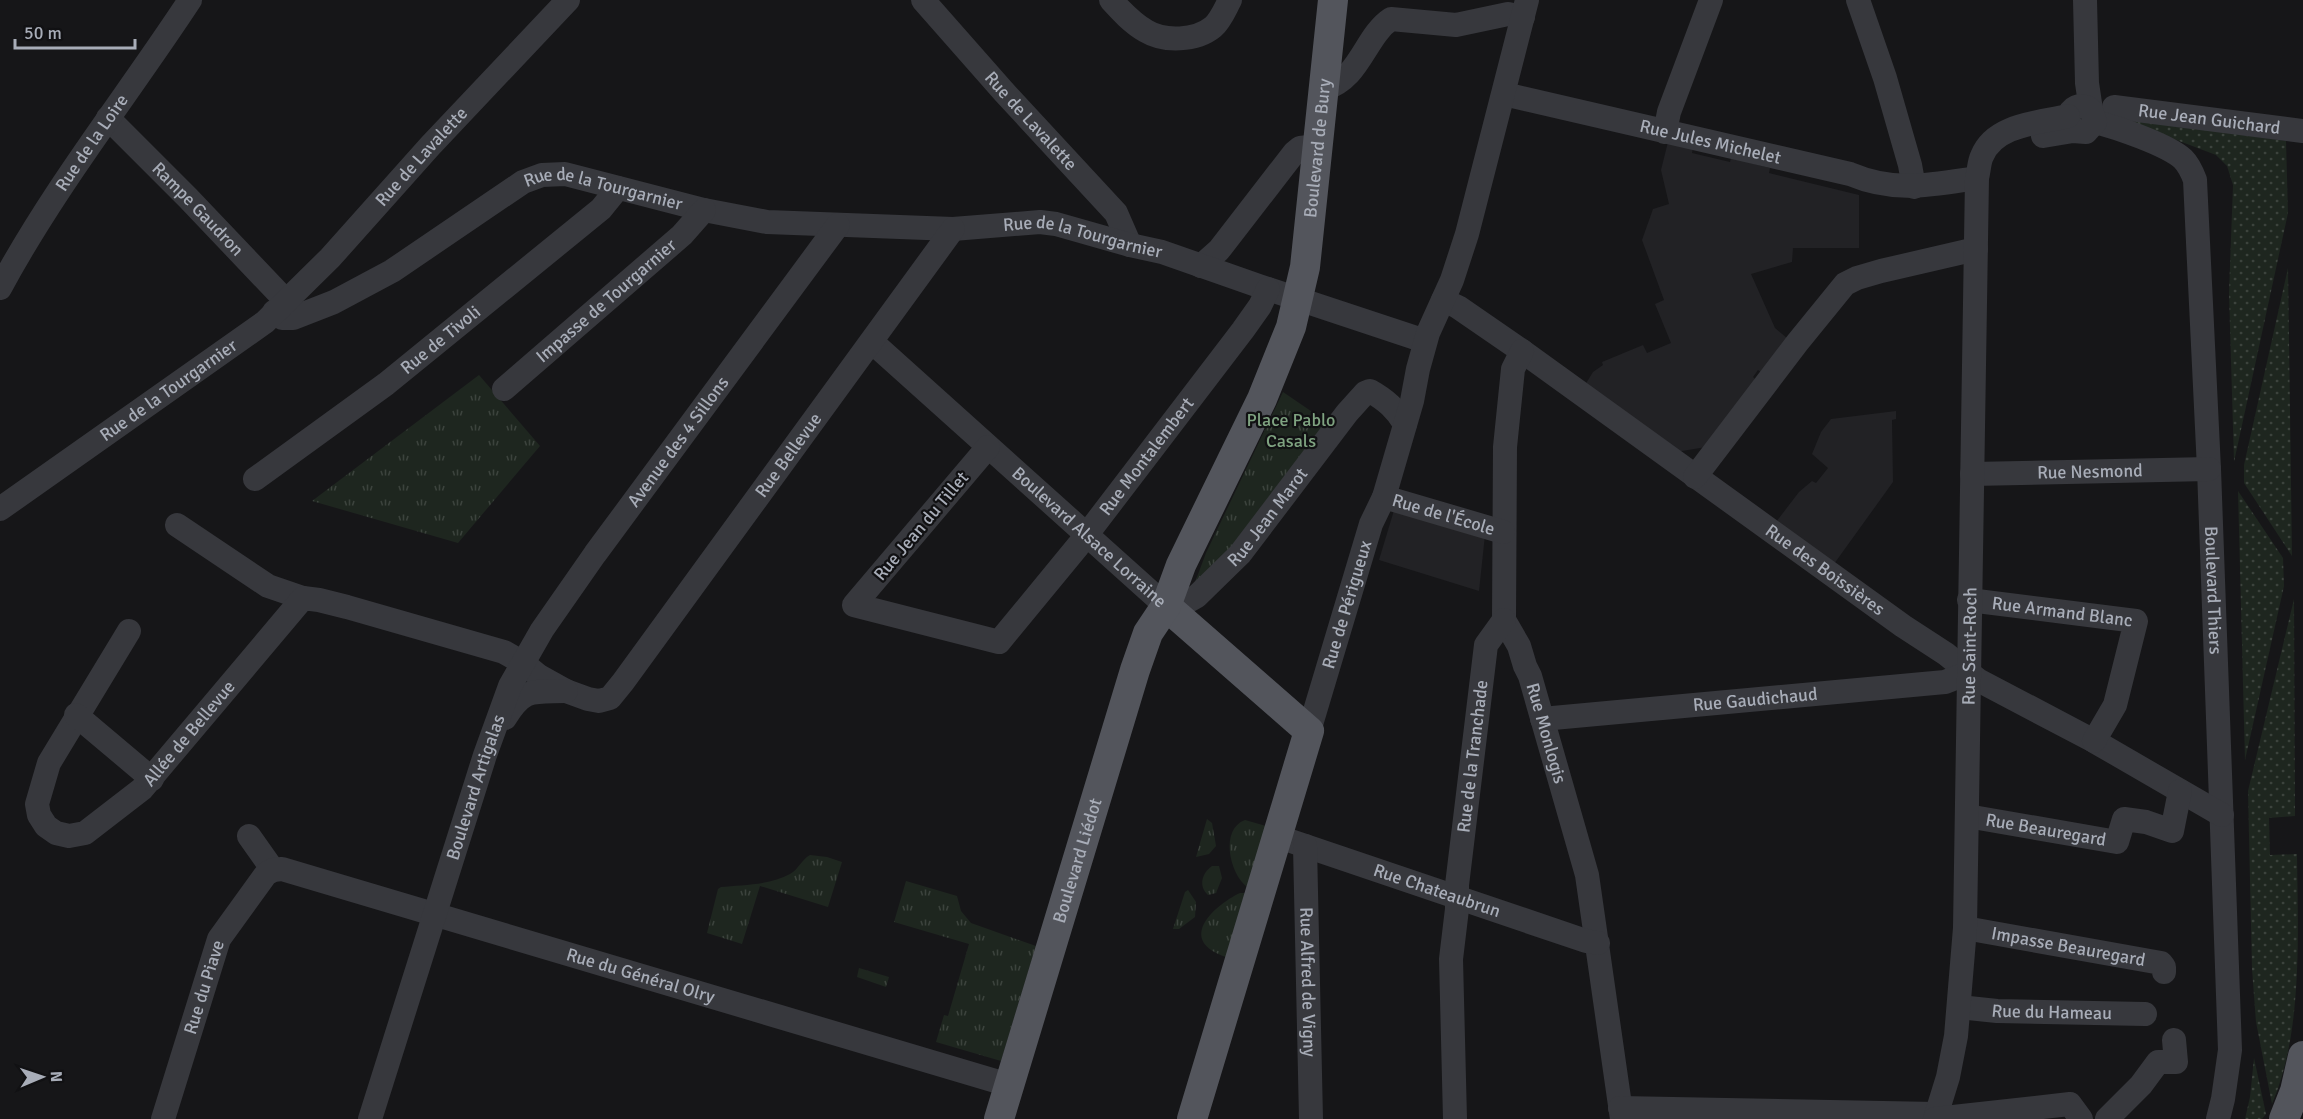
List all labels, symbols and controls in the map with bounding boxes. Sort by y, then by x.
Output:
scale bar [15,12,135,50]
text: 50 m [24,22,62,44]
street label: Rue de Lavalette [980,67,1082,175]
street label: Boulevard de Bury [1299,77,1336,219]
street label: Rue de la Loire [51,90,133,195]
street label: Rue Jean Guichard [2137,99,2282,139]
street label: Rue de Lavalette [370,102,472,211]
street label: Rue Jules Michelet [1638,115,1783,169]
street label: Rampe Gaudron [147,157,248,261]
street label: Rue de la Tourgarnier [521,163,685,215]
street label: Rue de la Tourgarnier [1002,211,1165,263]
street label: Impasse de Tourgarnier [531,234,681,367]
street label: Rue de Tivoli [396,301,485,379]
street label: Rue de la Tourgarnier [95,334,242,446]
street label: Avenue des 4 Sillons [623,372,733,511]
street label: Rue Montalembert [1094,393,1199,520]
street label: Rue Bellevue [750,409,826,502]
park label: Place Pablo Casals [1247,409,1335,452]
street label: Rue Nesmond [2037,459,2143,484]
street label: Boulevard Alsace Lorraine [1007,462,1171,612]
street label: Rue Jean Marot [1223,463,1312,571]
street label: Rue Jean du Tillet [869,467,973,585]
street label: Rue de l'École [1389,489,1497,540]
street label: Rue des Boissières [1761,519,1889,620]
street label: Boulevard Thiers [2200,526,2227,655]
street label: Rue de Périgueux [1317,537,1377,671]
street label: Rue Saint-Roch [1958,587,1981,705]
street label: Rue Armand Blanc [1991,592,2134,631]
street label: Allée de Bellevue [138,676,240,791]
street label: Rue de la Tranchade [1452,679,1493,834]
street label: Rue Monlogis [1522,680,1571,786]
street label: Rue Gaudichaud [1692,683,1818,716]
street label: Boulevard Artigalas [441,712,510,863]
street label: Boulevard Liédot [1048,795,1107,926]
street label: Rue Beauregard [1984,808,2108,851]
street label: Rue Chateaubrun [1371,859,1503,922]
street label: Rue Alfred de Vigny [1295,907,1321,1058]
street label: Impasse Beauregard [1990,922,2147,971]
street label: Rue du Piave [179,937,229,1037]
street label: Rue du Général Olry [564,943,718,1008]
street label: Rue du Hameau [1991,1000,2112,1024]
north arrow [12,1047,72,1107]
text: N [46,1071,66,1082]

